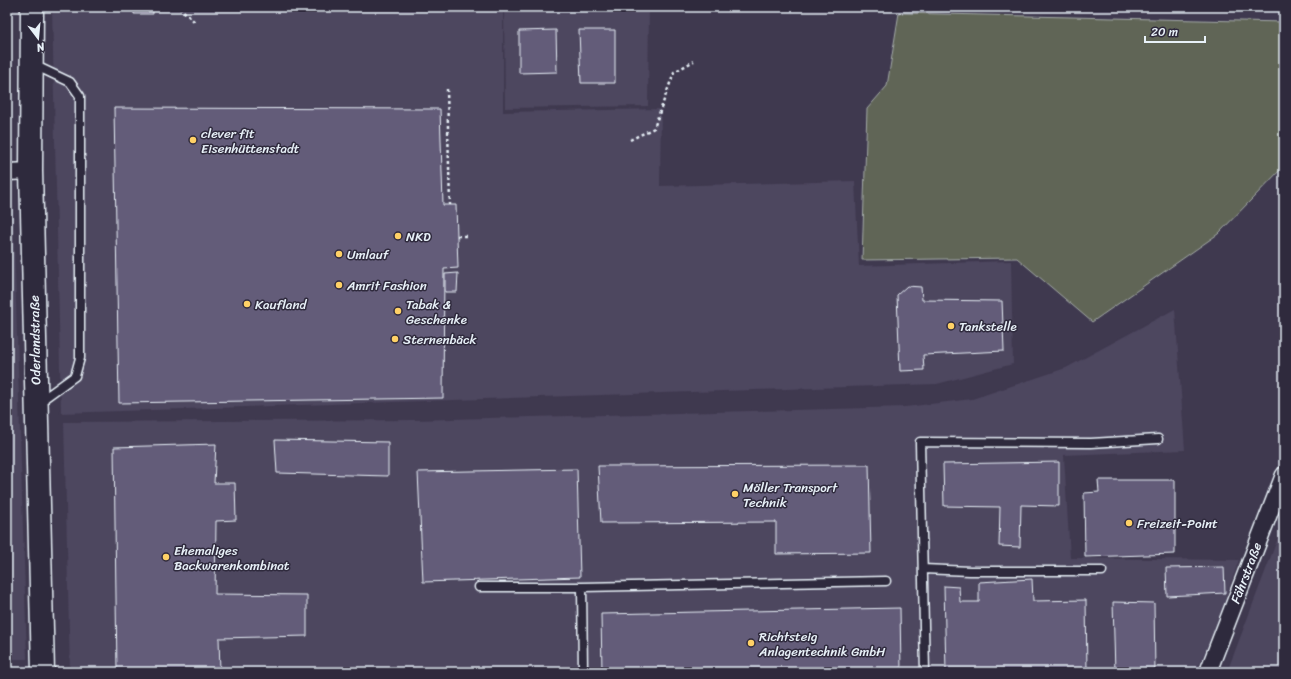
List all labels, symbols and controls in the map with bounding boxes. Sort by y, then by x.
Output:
north arrow [18,18,58,58]
scale bar [1145,18,1205,44]
text: 20 m [1151,21,1178,43]
text: N [34,37,48,57]
place label: clever fit Eisenhüttenstadt [201,122,300,160]
marker: clever fit Eisenhüttenstadt [188,135,198,145]
place label: NKD [406,225,431,248]
marker: NKD [393,231,403,241]
place label: Umlauf [347,243,390,266]
marker: Umlauf [334,249,344,259]
place label: Amrit Fashion [346,274,427,297]
marker: Amrit Fashion [334,280,344,290]
place label: Kaufland [255,293,307,316]
place label: Tabak & Geschenke [406,293,467,331]
street label: Oderlandstraße [23,295,47,385]
marker: Kaufland [242,299,252,309]
marker: Tabak & Geschenke [393,306,403,316]
place label: Tankstelle [959,315,1017,338]
marker: Tankstelle [946,321,956,331]
place label: Sternenbäck [403,328,477,351]
marker: Sternenbäck [390,334,400,344]
place label: Möller Transport Technik [743,476,838,514]
marker: Möller Transport Technik [730,489,740,499]
place label: Freizeit-Point [1137,512,1218,535]
marker: Freizeit-Point [1124,518,1134,528]
place label: Ehemaliges Backwarenkombinat [174,539,290,577]
street label: Fährstraße [1224,539,1268,607]
marker: Ehemaliges Backwarenkombinat [161,552,171,562]
place label: Richtsteig Anlagentechnik GmbH [758,625,886,663]
marker: Richtsteig Anlagentechnik GmbH [746,638,756,648]

